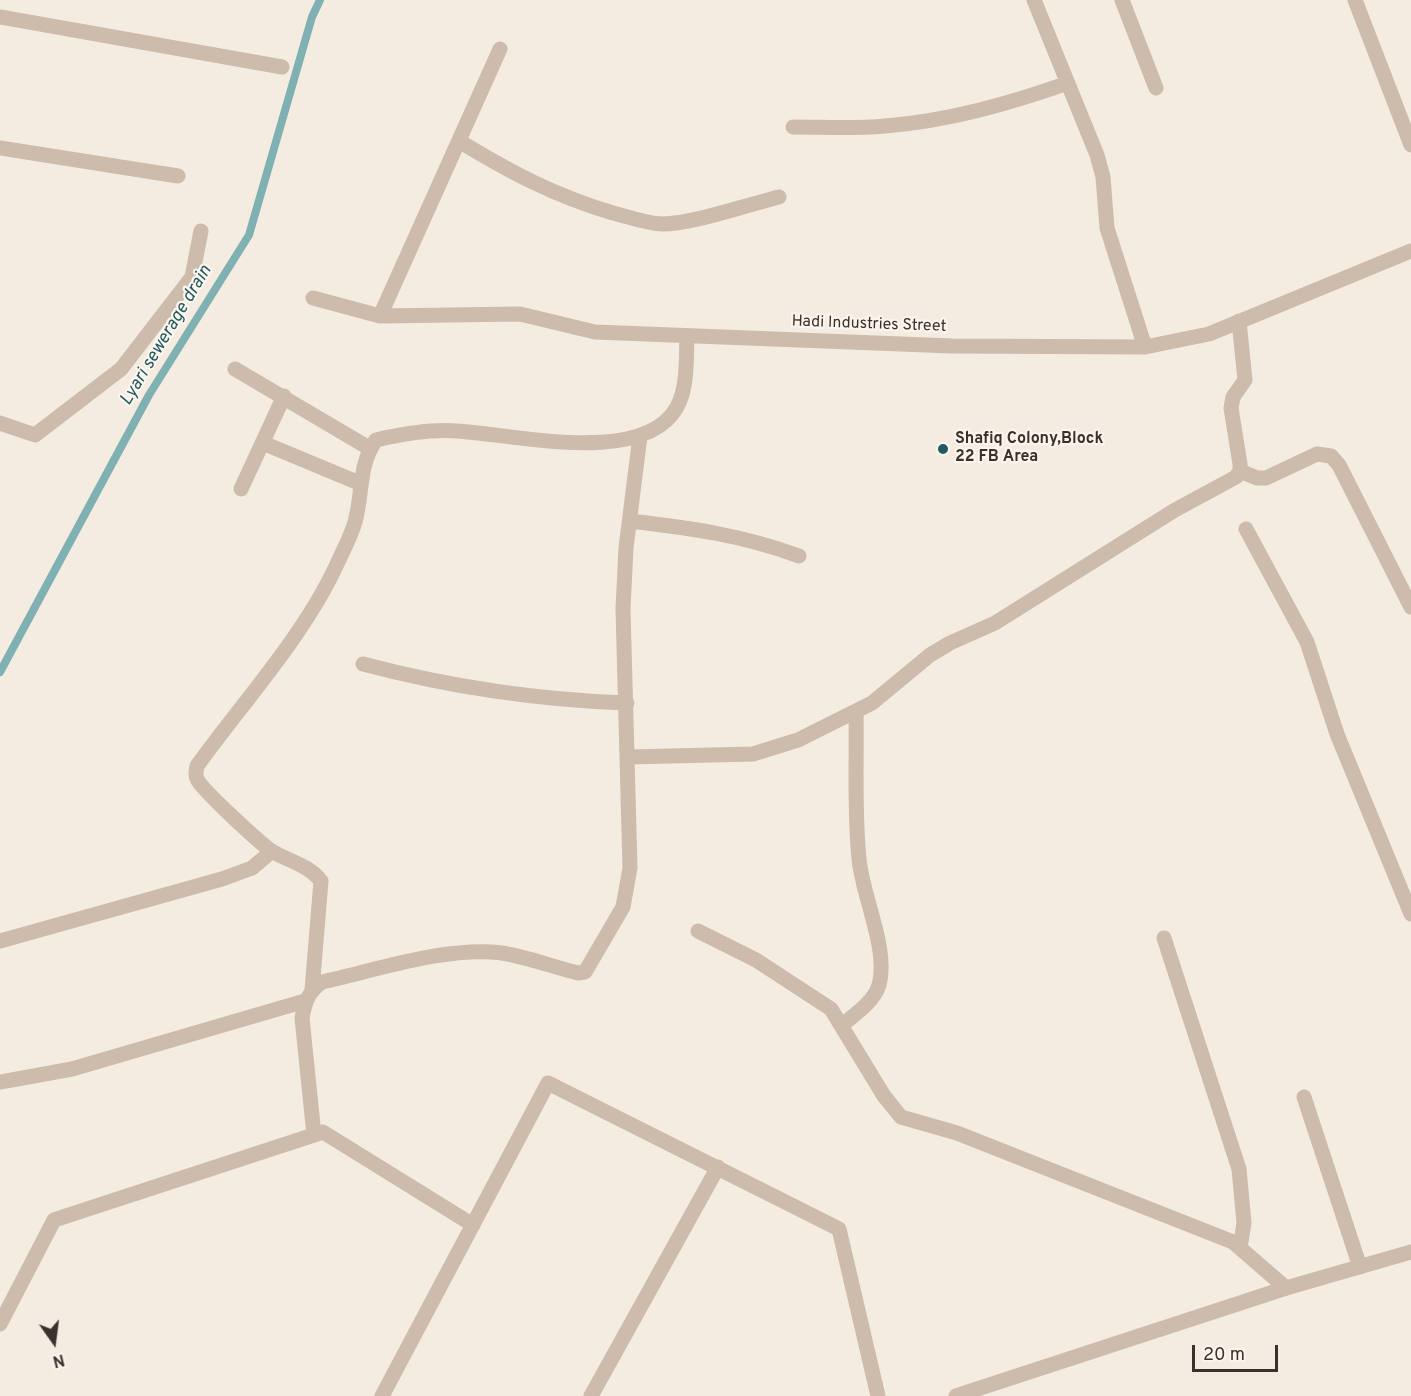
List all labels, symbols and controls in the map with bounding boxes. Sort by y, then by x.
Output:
water label: Lyari sewerage drain [117,262,217,410]
street label: Hadi Industries Street [791,313,947,337]
place label: Shafiq Colony,Block 22 FB Area [955,430,1103,468]
marker: Shafiq Colony,Block 22 FB Area [936,442,950,456]
north arrow [24,1312,84,1372]
scale bar [1195,1333,1280,1371]
text: 20 m [1203,1344,1245,1367]
text: N [50,1348,66,1371]

